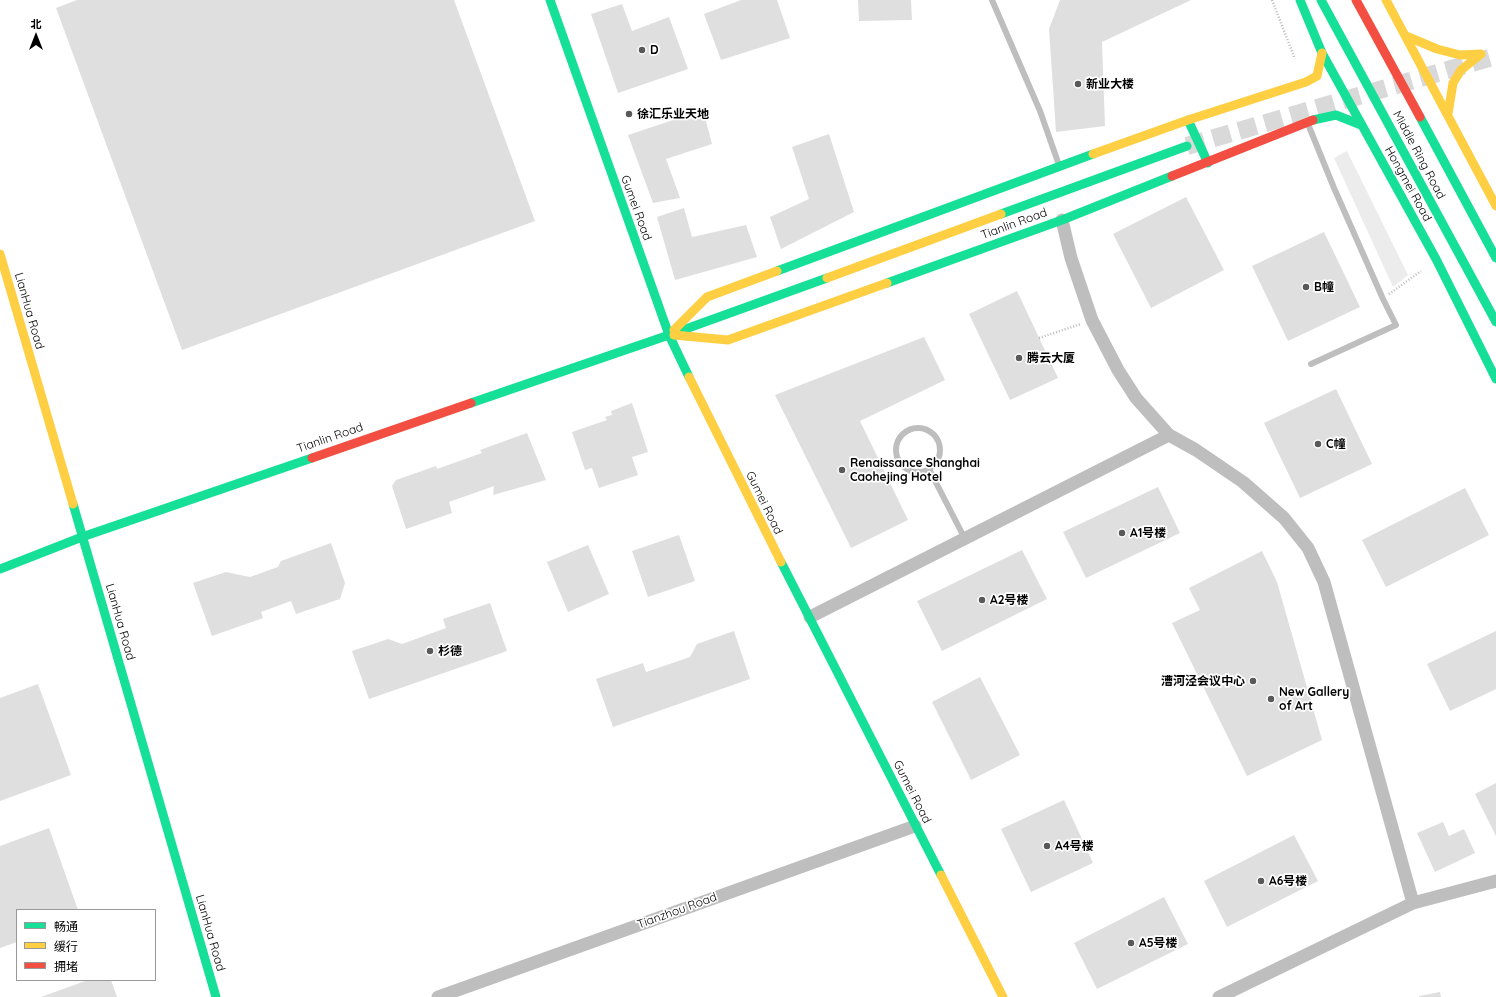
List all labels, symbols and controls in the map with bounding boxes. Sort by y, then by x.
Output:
north arrow [16,16,56,56]
text: 北 [31,17,42,31]
place label: D [650,43,659,57]
marker: D [637,45,647,55]
place label: 新业大楼 [1086,77,1134,91]
marker: 新业大楼 [1073,79,1083,89]
place label: 徐汇乐业天地 [637,107,709,121]
street label: Middle Ring Road [1390,108,1448,202]
marker: 徐汇乐业天地 [624,109,634,119]
street label: Hongmei Road [1381,144,1435,224]
street label: Gumei Road [618,173,654,243]
street label: Tianlin Road [979,205,1049,243]
street label: LianHua Road [11,271,47,351]
place label: B幢 [1314,280,1334,294]
marker: B幢 [1301,282,1311,292]
place label: 腾云大厦 [1027,351,1075,365]
marker: 腾云大厦 [1014,353,1024,363]
street label: Tianlin Road [295,420,365,456]
place label: C幢 [1326,437,1346,451]
marker: C幢 [1313,439,1323,449]
place label: Renaissance Shanghai Caohejing Hotel [850,456,980,484]
marker: Renaissance Shanghai Caohejing Hotel [837,465,847,475]
street label: Gumei Road [743,469,785,537]
place label: A1号楼 [1130,526,1166,540]
marker: A1号楼 [1117,528,1127,538]
street label: LianHua Road [102,582,138,662]
place label: A2号楼 [990,593,1028,607]
marker: A2号楼 [977,595,987,605]
place label: 杉德 [438,644,462,658]
marker: 杉德 [425,646,435,656]
place label: 漕河泾会议中心 [1161,674,1245,688]
marker: 漕河泾会议中心 [1248,676,1258,686]
place label: New Gallery of Art [1279,685,1349,713]
marker: New Gallery of Art [1266,694,1276,704]
street label: Gumei Road [890,758,934,826]
place label: A4号楼 [1055,839,1094,853]
marker: A4号楼 [1042,841,1052,851]
place label: A6号楼 [1269,874,1307,888]
marker: A6号楼 [1256,876,1266,886]
street label: Tianzhou Road [635,890,719,932]
street label: LianHua Road [192,893,228,973]
legend [16,909,156,981]
text: 畅通 [54,919,78,934]
place label: A5号楼 [1139,936,1178,950]
marker: A5号楼 [1126,938,1136,948]
text: 缓行 [54,939,78,954]
text: 拥堵 [54,959,78,974]

